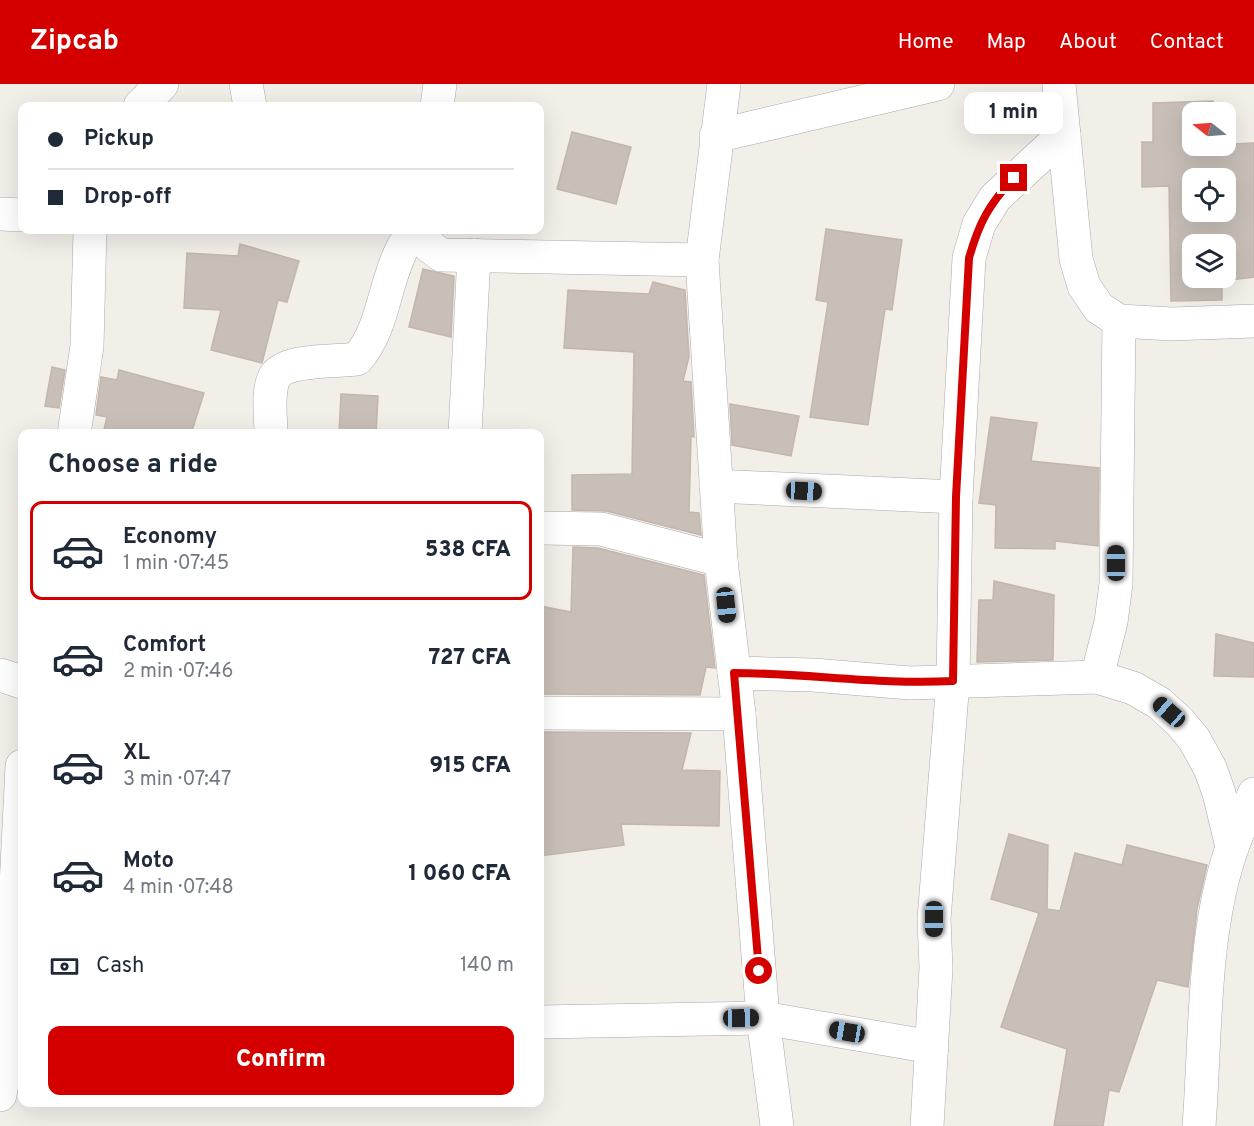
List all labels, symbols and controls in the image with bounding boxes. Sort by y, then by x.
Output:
text: Zipcab [30,24,119,60]
text: Home [898,29,954,56]
text: Map [987,29,1026,56]
text: About [1059,29,1117,56]
text: Contact [1150,29,1224,56]
callout: 1 min [964,91,1064,133]
text: 1 min [989,100,1038,126]
north arrow [1182,102,1236,156]
map controls [1182,102,1236,288]
text: Pickup [84,126,154,153]
route end [1000,164,1027,191]
button: locate [1182,168,1236,222]
text: Drop-off [84,184,171,211]
button: layers [1182,234,1236,288]
text: Choose a ride [48,448,218,482]
car [786,481,822,501]
icon: car [51,524,105,578]
text: Economy [123,524,217,551]
text: 538 CFA [425,537,511,564]
car [1107,545,1125,581]
text: 1 min · 07:45 [123,551,229,577]
car [715,586,737,624]
icon: car [51,632,105,686]
text: Comfort [123,632,206,659]
text: 727 CFA [429,645,511,672]
text: 2 min · 07:46 [123,659,233,685]
car [1150,693,1188,731]
icon: car [51,740,105,794]
text: XL [123,740,150,767]
text: 915 CFA [430,753,511,780]
text: 3 min · 07:47 [123,767,231,793]
icon: car [51,848,105,902]
text: Moto [123,848,174,875]
text: 1 060 CFA [408,861,511,888]
text: 4 min · 07:48 [123,875,234,901]
car [925,901,943,937]
icon: cash [48,950,81,983]
text: Cash [96,953,145,980]
text: 140 m [460,953,514,979]
route start [745,957,772,984]
car [723,1009,759,1027]
car [828,1020,866,1044]
button: Confirm [48,1026,514,1095]

